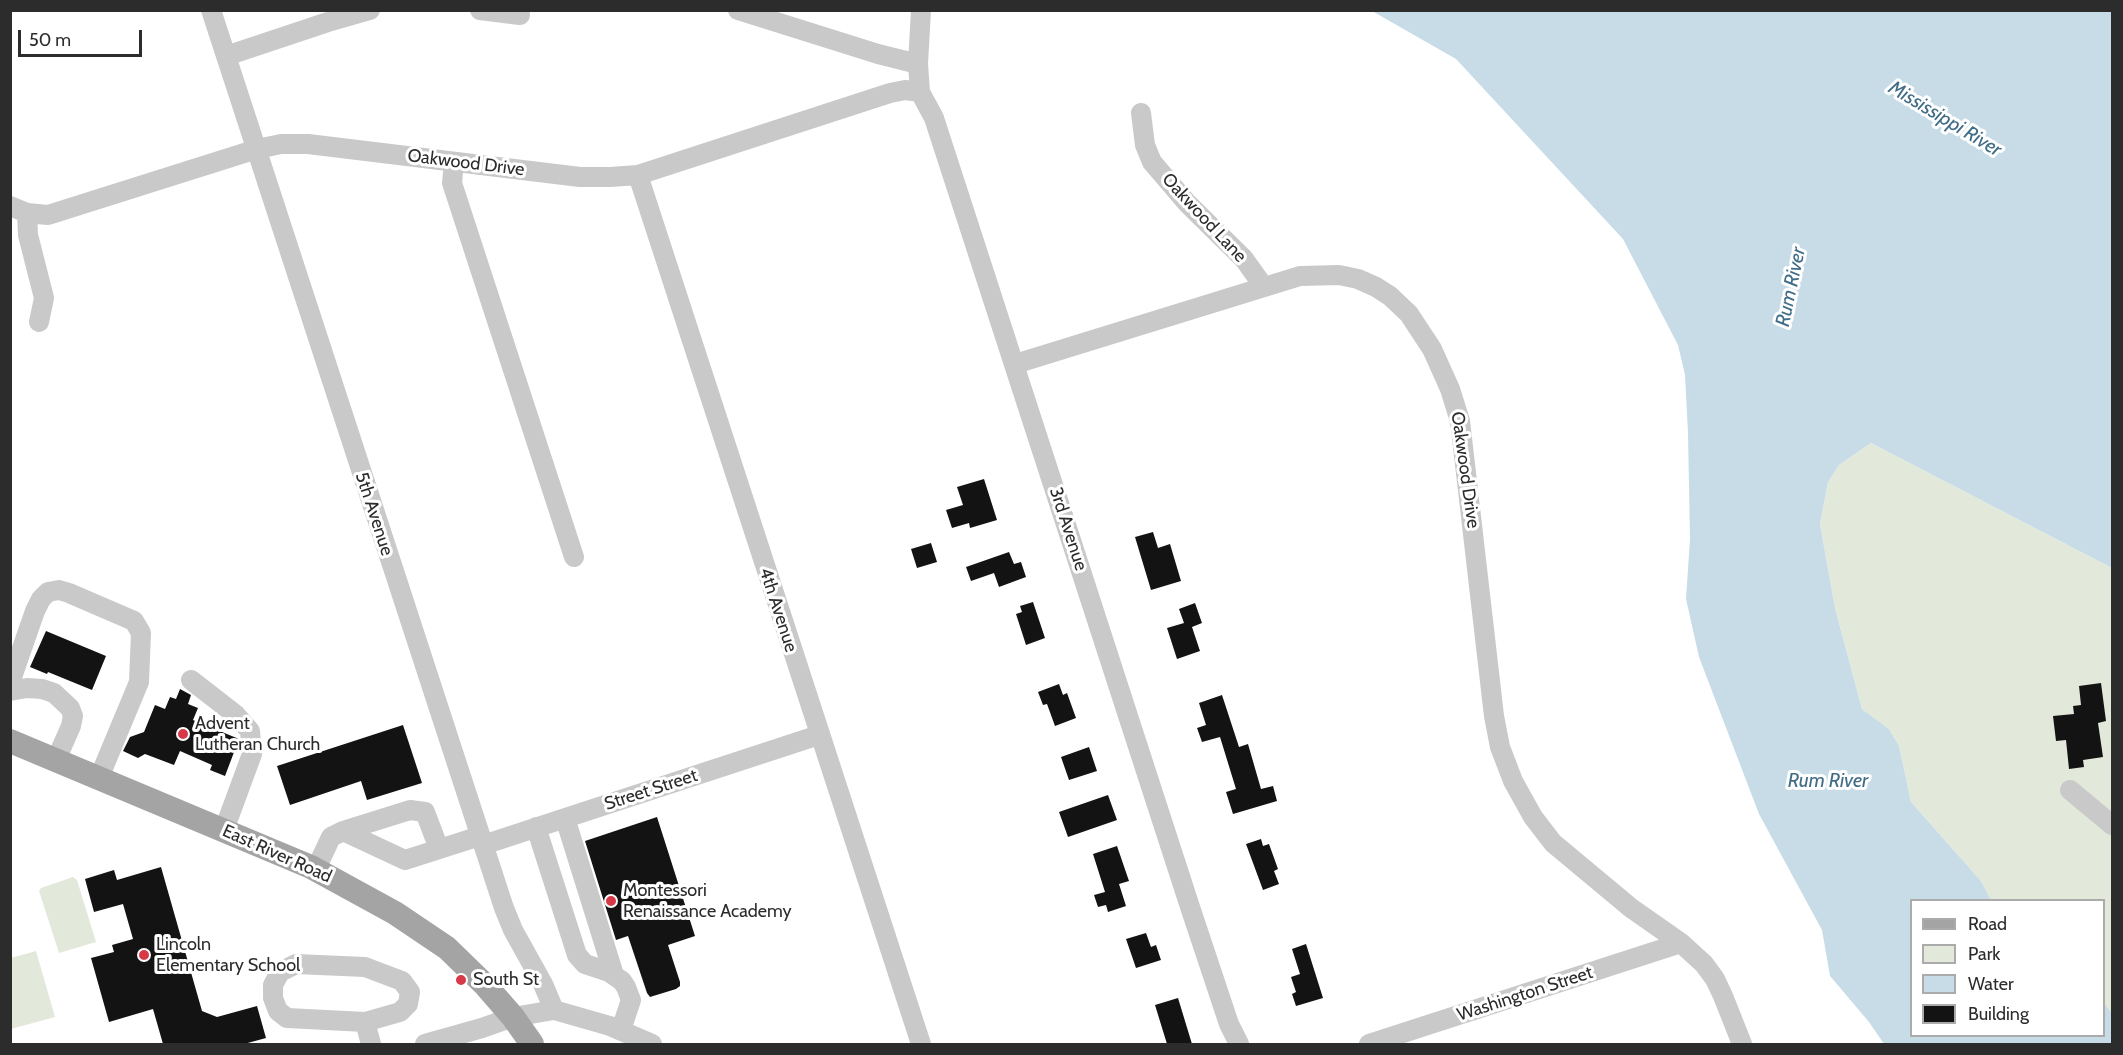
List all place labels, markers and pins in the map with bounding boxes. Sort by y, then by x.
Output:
place label: Advent Lutheran Church [195,713,320,756]
marker: Advent Lutheran Church [176,727,190,741]
place label: Montessori Renaissance Academy [623,880,792,922]
marker: Montessori Renaissance Academy [604,894,618,908]
place label: Lincoln Elementary School [156,934,300,976]
marker: Lincoln Elementary School [137,948,151,962]
place label: South St [473,969,539,991]
marker: South St [454,973,468,987]

